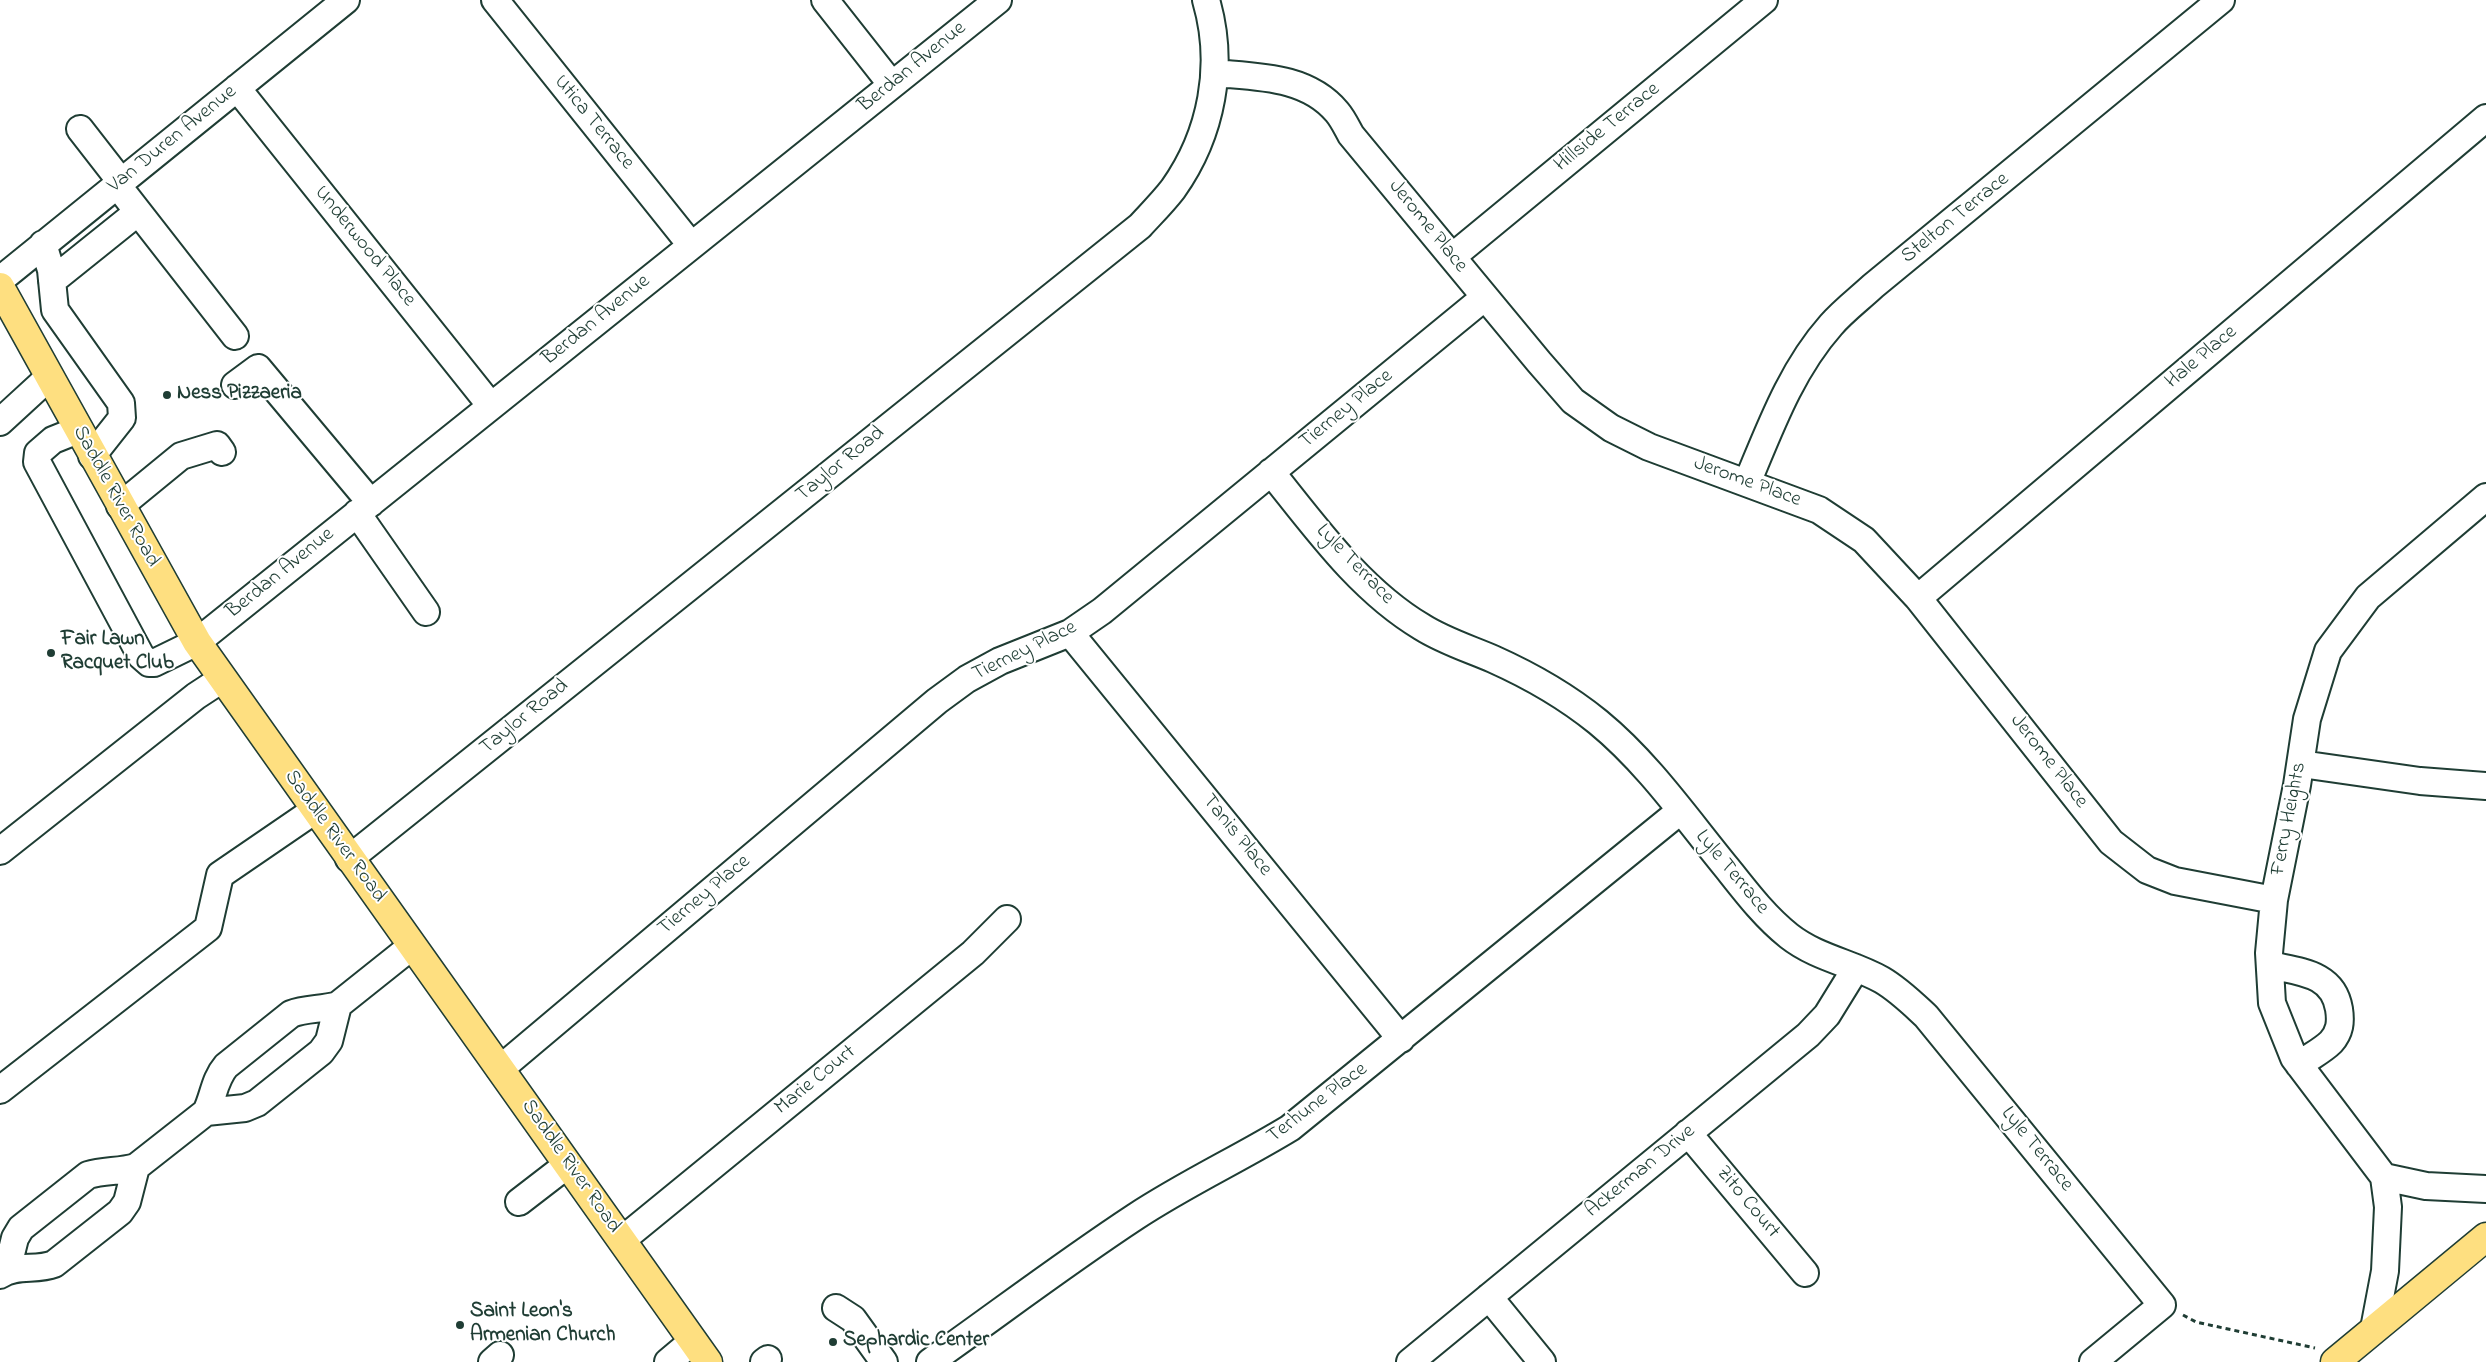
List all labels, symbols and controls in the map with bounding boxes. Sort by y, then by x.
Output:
street label: Berdan Avenue [854,17,972,119]
street label: Utica Terrace [547,71,639,175]
street label: Hillside Terrace [1550,78,1666,178]
street label: Van Duren Avenue [103,80,243,200]
street label: Stelton Terrace [1897,168,2015,270]
street label: Jerome Place [1382,175,1472,279]
street label: Underwood Place [308,181,420,313]
street label: Berdan Avenue [538,270,656,372]
street label: Hale Place [2161,321,2243,395]
street label: Tierney Place [1295,365,1399,455]
place label: Ness Pizzaeria [177,382,302,408]
marker: Ness Pizzaeria [161,389,173,401]
street label: Saddle River Road [66,422,164,572]
street label: Taylor Road [792,422,890,508]
street label: Jerome Place [1690,452,1804,514]
street label: Lyle Terrace [1309,520,1399,610]
street label: Berdan Avenue [222,523,340,625]
street label: Tierney Place [969,616,1081,688]
place label: Fair Lawn Racquet Club [61,628,174,678]
marker: Fair Lawn Racquet Club [45,647,57,659]
street label: Taylor Road [476,675,574,761]
street label: Jerome Place [2003,710,2093,814]
street label: Ferry Heights [2267,760,2313,878]
street label: Saddle River Road [277,766,391,908]
street label: Tanis Place [1195,790,1277,882]
street label: Lyle Terrace [1689,826,1773,920]
street label: Tierney Place [654,850,756,942]
street label: Marie Court [770,1041,862,1121]
street label: Terhune Place [1263,1058,1373,1150]
street label: Saddle River Road [514,1095,626,1239]
street label: Lyle Terrace [1994,1102,2078,1198]
street label: Ackerman Drive [1581,1120,1701,1224]
street label: Zito Court [1709,1162,1785,1244]
place label: Saint Leon's Armenian Church [470,1300,615,1350]
marker: Saint Leon's Armenian Church [454,1319,466,1331]
place label: Sephardic Center [843,1329,989,1355]
marker: Sephardic Center [827,1336,839,1348]

